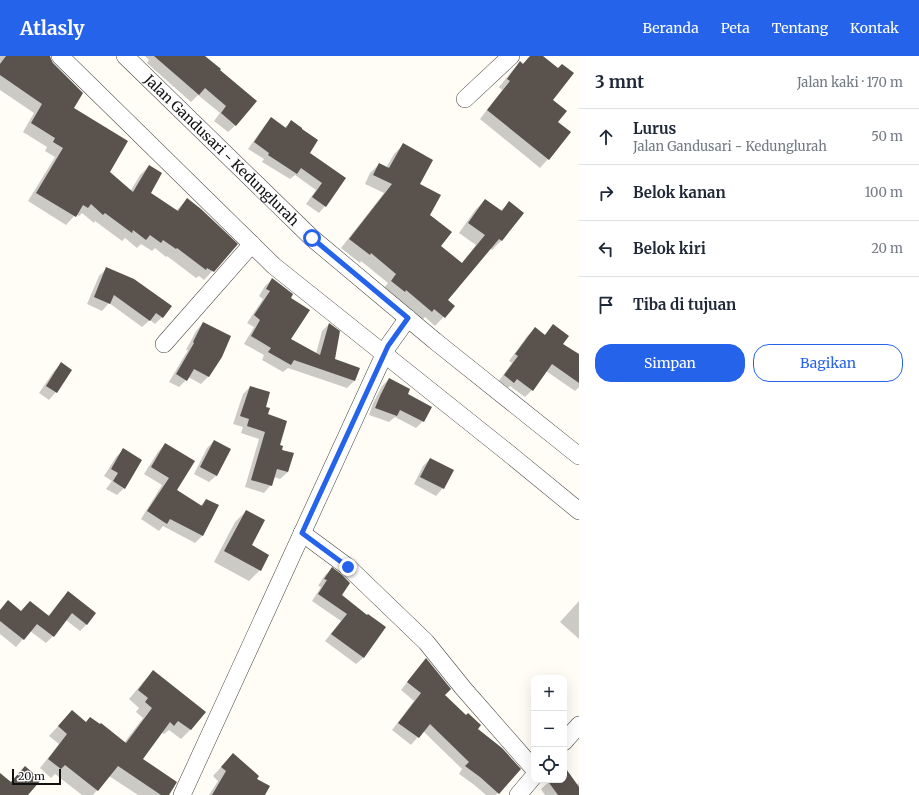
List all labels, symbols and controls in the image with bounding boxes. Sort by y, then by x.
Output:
text: Atlasly [20,16,84,40]
text: Beranda [643,19,699,37]
text: Peta [721,19,750,37]
text: Tentang [772,19,828,37]
text: Kontak [850,19,899,37]
street label: Jalan Gandusari - Kedunglurah [140,70,303,230]
text: 3 mnt [595,71,644,93]
text: Jalan kaki · 170 m [797,74,903,91]
text: Lurus [633,119,676,138]
icon: ahead [595,126,617,148]
text: 50 m [871,128,903,145]
text: Jalan Gandusari - Kedunglurah [633,138,827,155]
icon: right [595,182,617,204]
text: Belok kanan [633,183,726,202]
text: 100 m [865,184,903,201]
route start [303,229,321,247]
icon: left [595,238,617,260]
text: Belok kiri [633,239,706,258]
text: 20 m [871,240,903,257]
icon: arrive [595,294,617,316]
text: Tiba di tujuan [633,295,736,314]
button: Simpan [595,344,745,382]
button: Bagikan [753,344,903,382]
route end [339,558,357,576]
map controls [531,675,567,783]
button: + [531,675,567,711]
button: − [531,711,567,747]
button: locate [531,747,567,783]
scale bar [12,767,61,786]
text: 20 m [18,769,45,783]

